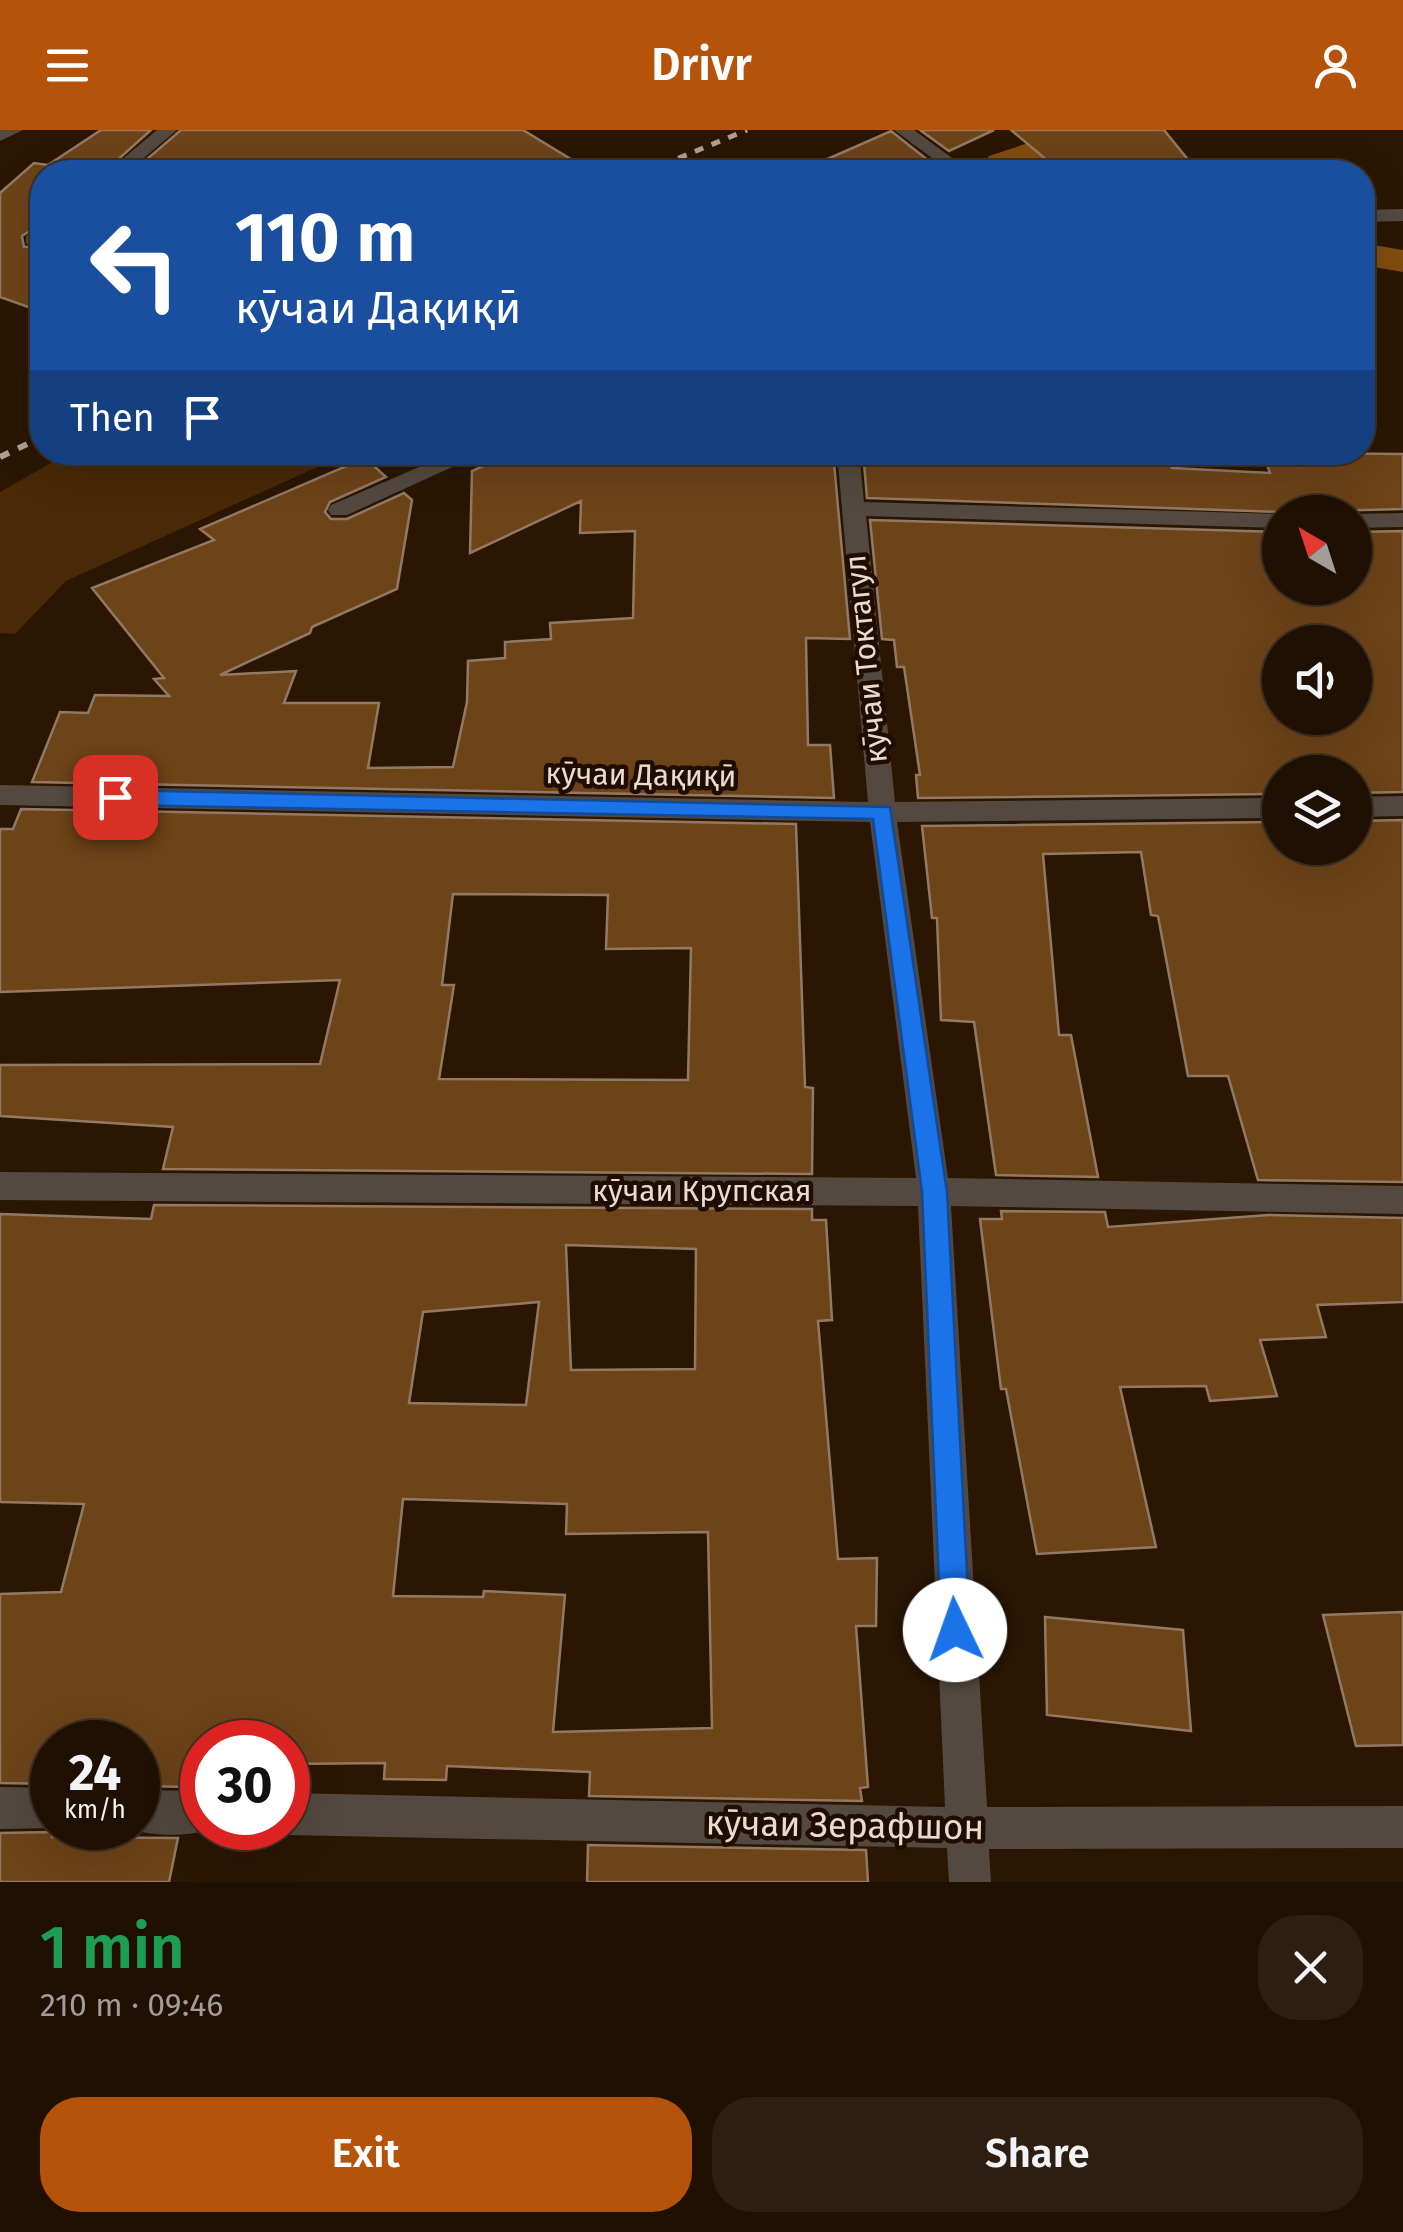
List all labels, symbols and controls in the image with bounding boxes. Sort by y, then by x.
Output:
icon: menu [40,38,95,93]
text: Drivr [651,38,752,92]
icon: person [1308,38,1363,93]
text: 110 m [235,196,415,280]
icon: left [70,200,200,330]
text: кӯчаи Дақиқӣ [235,281,521,335]
icon: arrive [175,390,230,445]
text: Then [70,395,155,441]
north arrow [1262,495,1372,605]
map controls [1262,495,1372,865]
street label: кӯчаи Токтагул [837,553,895,765]
button: sound [1262,625,1372,735]
pin [73,755,158,840]
street label: кӯчаи Дақиқӣ [545,755,737,795]
button: layers [1262,755,1372,865]
icon: arrive [88,770,143,825]
street label: кӯчаи Крупская [592,1173,812,1209]
position arrow [903,1578,1007,1682]
speed limit sign: 30 [180,1720,310,1850]
text: 24 [69,1743,121,1803]
text: km/h [64,1795,126,1825]
street label: кӯчаи Зерафшон [705,1802,985,1848]
text: 1 min [40,1912,185,1984]
button: close [1258,1915,1363,2020]
text: 210 m · 09:46 [40,1986,223,2024]
button: Exit [40,2097,692,2212]
button: Share [712,2097,1363,2212]

